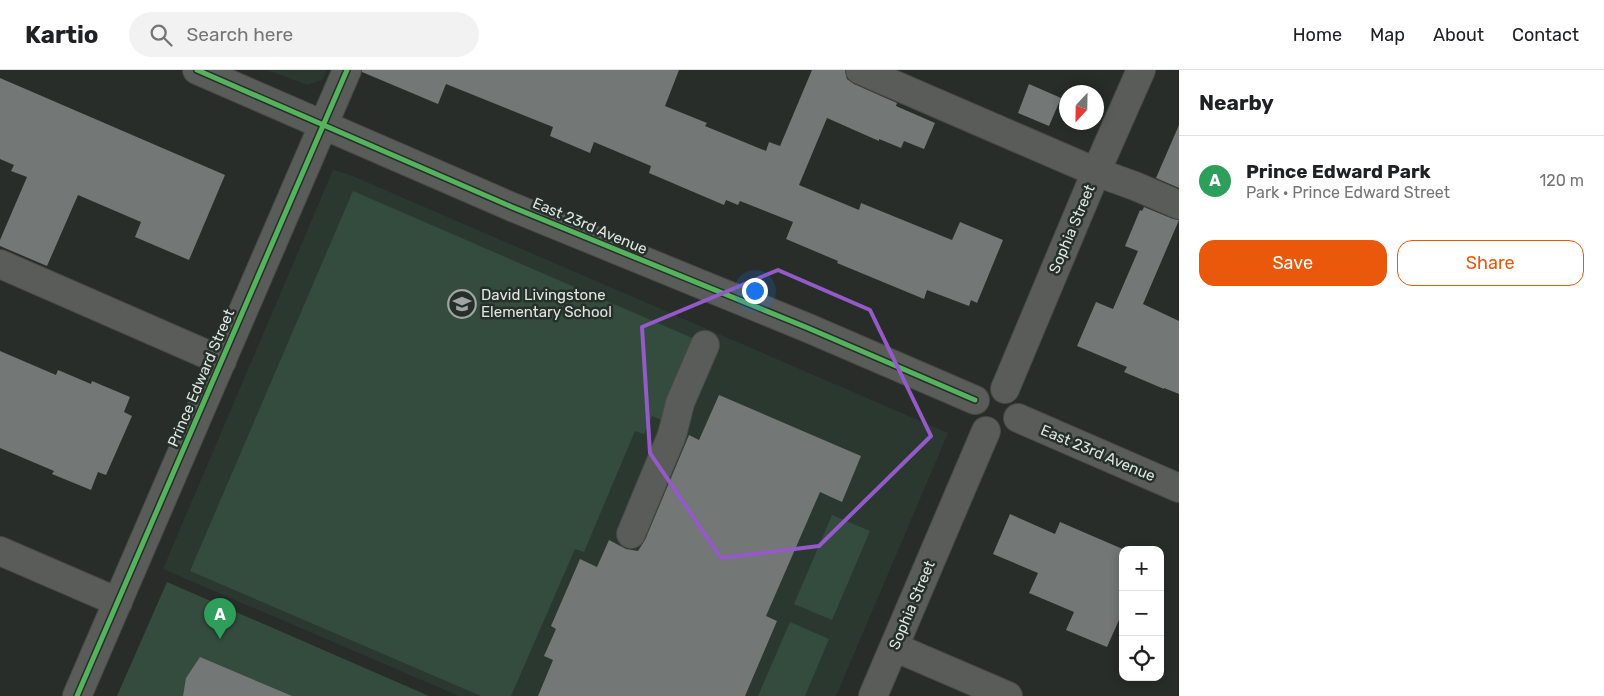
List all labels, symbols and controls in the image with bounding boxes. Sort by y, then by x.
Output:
search box [129,12,479,57]
text: Kartio [25,21,99,49]
icon: search [147,21,175,49]
text: Search here [187,23,293,46]
text: Home [1293,24,1342,46]
text: Map [1370,24,1405,46]
text: About [1433,24,1484,46]
text: Contact [1512,24,1579,46]
north arrow [1059,85,1104,130]
text: Nearby [1199,90,1274,115]
text: Prince Edward Park [1246,160,1431,183]
text: A [1209,171,1221,190]
text: 120 m [1539,171,1584,190]
street label: Sophia Street [1045,182,1099,276]
text: Park · Prince Edward Street [1246,183,1450,202]
street label: East 23rd Avenue [530,194,650,258]
button: Save [1199,240,1387,286]
button: Share [1397,240,1584,286]
your location [742,278,768,304]
place label: David Livingstone Elementary School [481,286,612,321]
school or university icon: David Livingstone Elementary School [447,289,477,319]
street label: Prince Edward Street [164,306,238,450]
street label: East 23rd Avenue [1038,421,1158,485]
map controls [1119,546,1164,681]
button: + [1119,546,1164,591]
street label: Sophia Street [885,558,939,652]
button: − [1119,591,1164,636]
pin: A [204,598,236,639]
button: locate [1119,636,1164,681]

